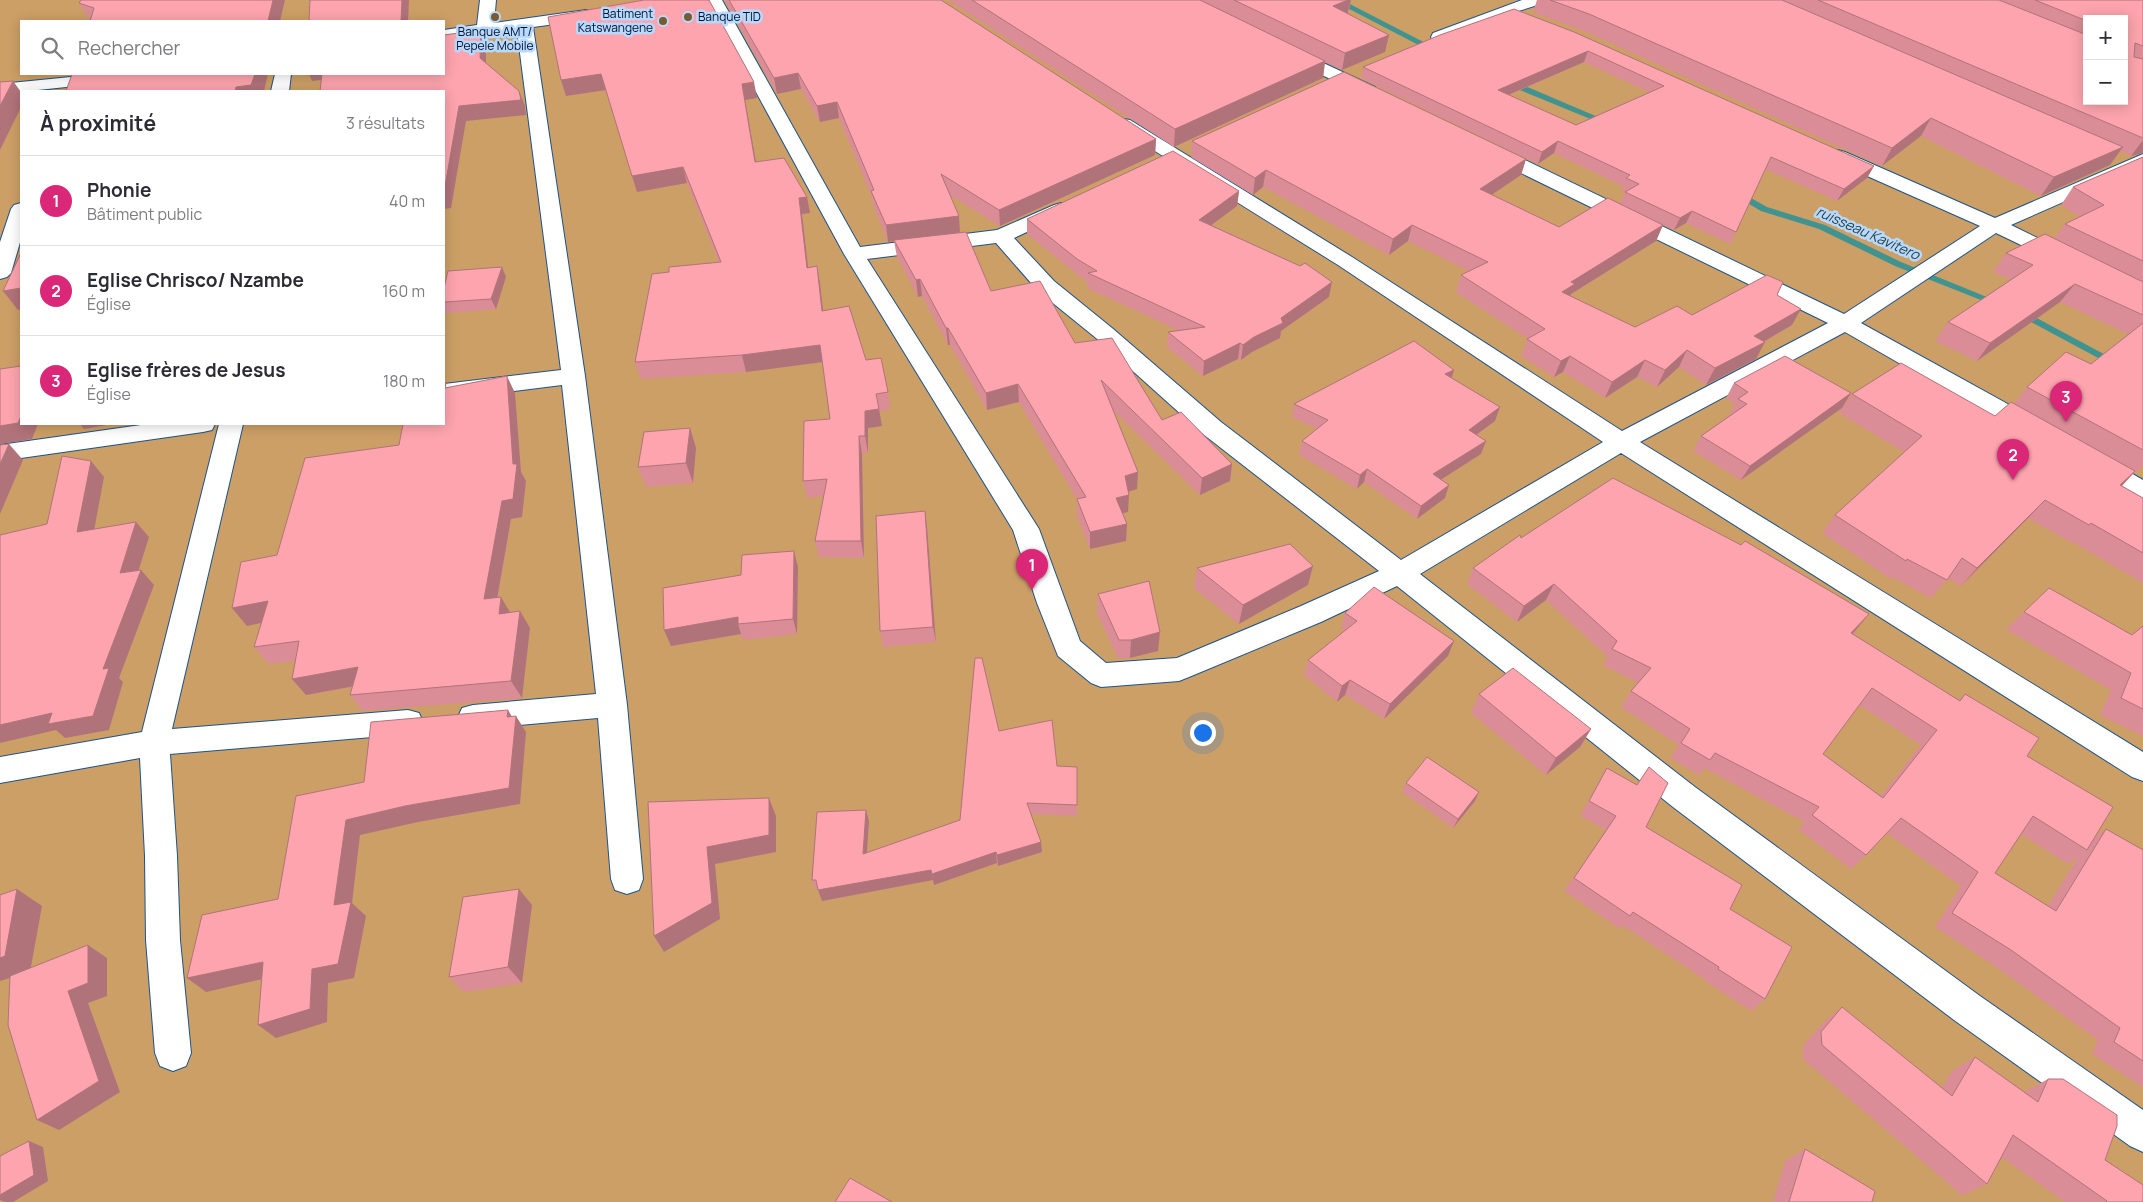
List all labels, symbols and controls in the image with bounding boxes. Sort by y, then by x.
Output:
place label: Batiment Katswangene [578,5,653,36]
place label: Banque TID [698,8,761,25]
marker: Banque AMT/ Pepele Mobile [489,11,501,23]
marker: Banque TID [682,11,694,23]
marker: Batiment Katswangene [657,15,669,27]
map controls [2083,15,2128,105]
button: + [2083,15,2128,60]
search box [20,20,445,75]
place label: Banque AMT/ Pepele Mobile [456,23,534,54]
icon: search [38,34,66,62]
text: Rechercher [78,35,180,61]
button: − [2083,60,2128,105]
text: À proximité [40,109,156,137]
text: 3 résultats [346,112,425,134]
text: Phonie [87,177,151,203]
text: 1 [52,190,60,212]
text: 40 m [389,190,425,212]
water label: ruisseau Kavitero [1814,201,1923,264]
text: Bâtiment public [87,203,202,225]
text: Eglise Chrisco/ Nzambe [87,267,304,293]
text: 2 [51,280,61,302]
text: 160 m [382,280,425,302]
text: Église [87,293,131,315]
text: Eglise frères de Jesus [87,357,286,383]
text: 3 [51,370,61,392]
text: 180 m [383,370,425,392]
pin: 3 [2050,381,2082,422]
text: Église [87,383,131,405]
pin: 2 [1997,439,2029,480]
pin: 1 [1016,549,1048,590]
your location [1190,720,1216,746]

